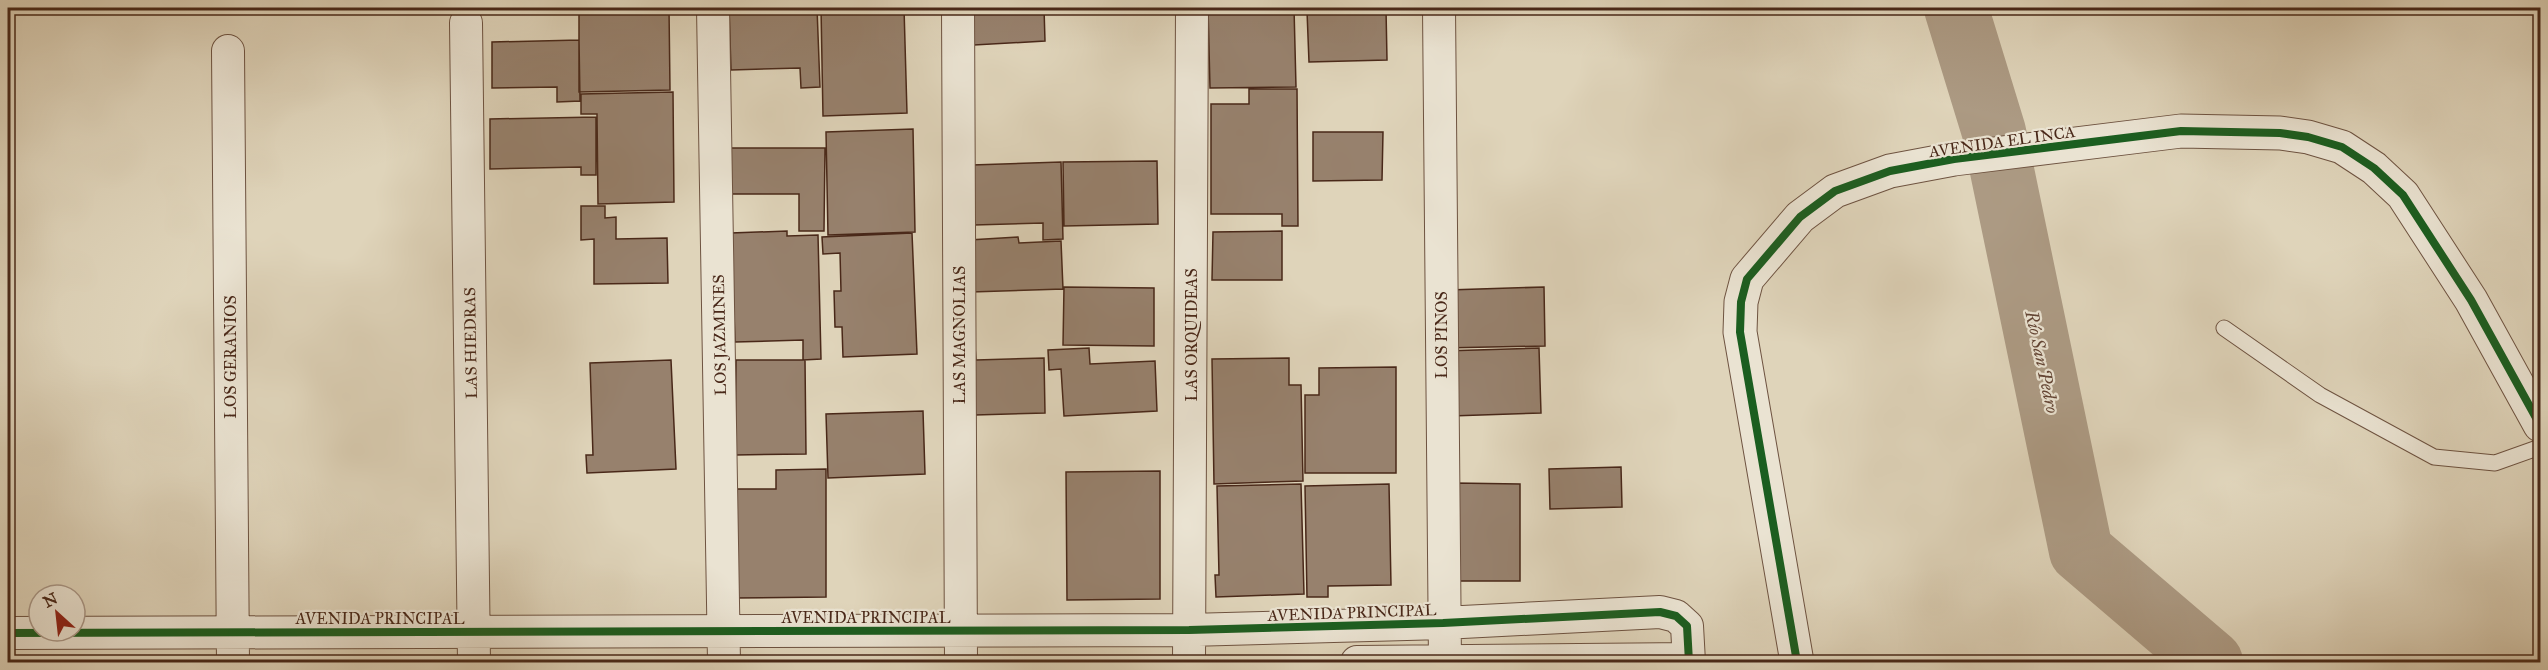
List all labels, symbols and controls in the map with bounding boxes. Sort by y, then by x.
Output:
street label: AVENIDA EL INCA [1927,122,2077,161]
street label: LAS MAGNOLIAS [950,266,969,404]
street label: LAS ORQUIDEAS [1182,268,1201,402]
street label: LOS JAZMINES [709,274,731,396]
street label: LAS HIEDRAS [460,287,481,399]
street label: LOS PINOS [1432,291,1451,379]
street label: LOS GERANIOS [221,295,240,419]
water label: Río San Pedro [2020,308,2064,415]
north arrow [27,583,87,643]
text: N [40,588,61,612]
street label: AVENIDA PRINCIPAL [1266,600,1437,625]
street label: AVENIDA PRINCIPAL [781,608,951,627]
street label: AVENIDA PRINCIPAL [295,609,465,628]

